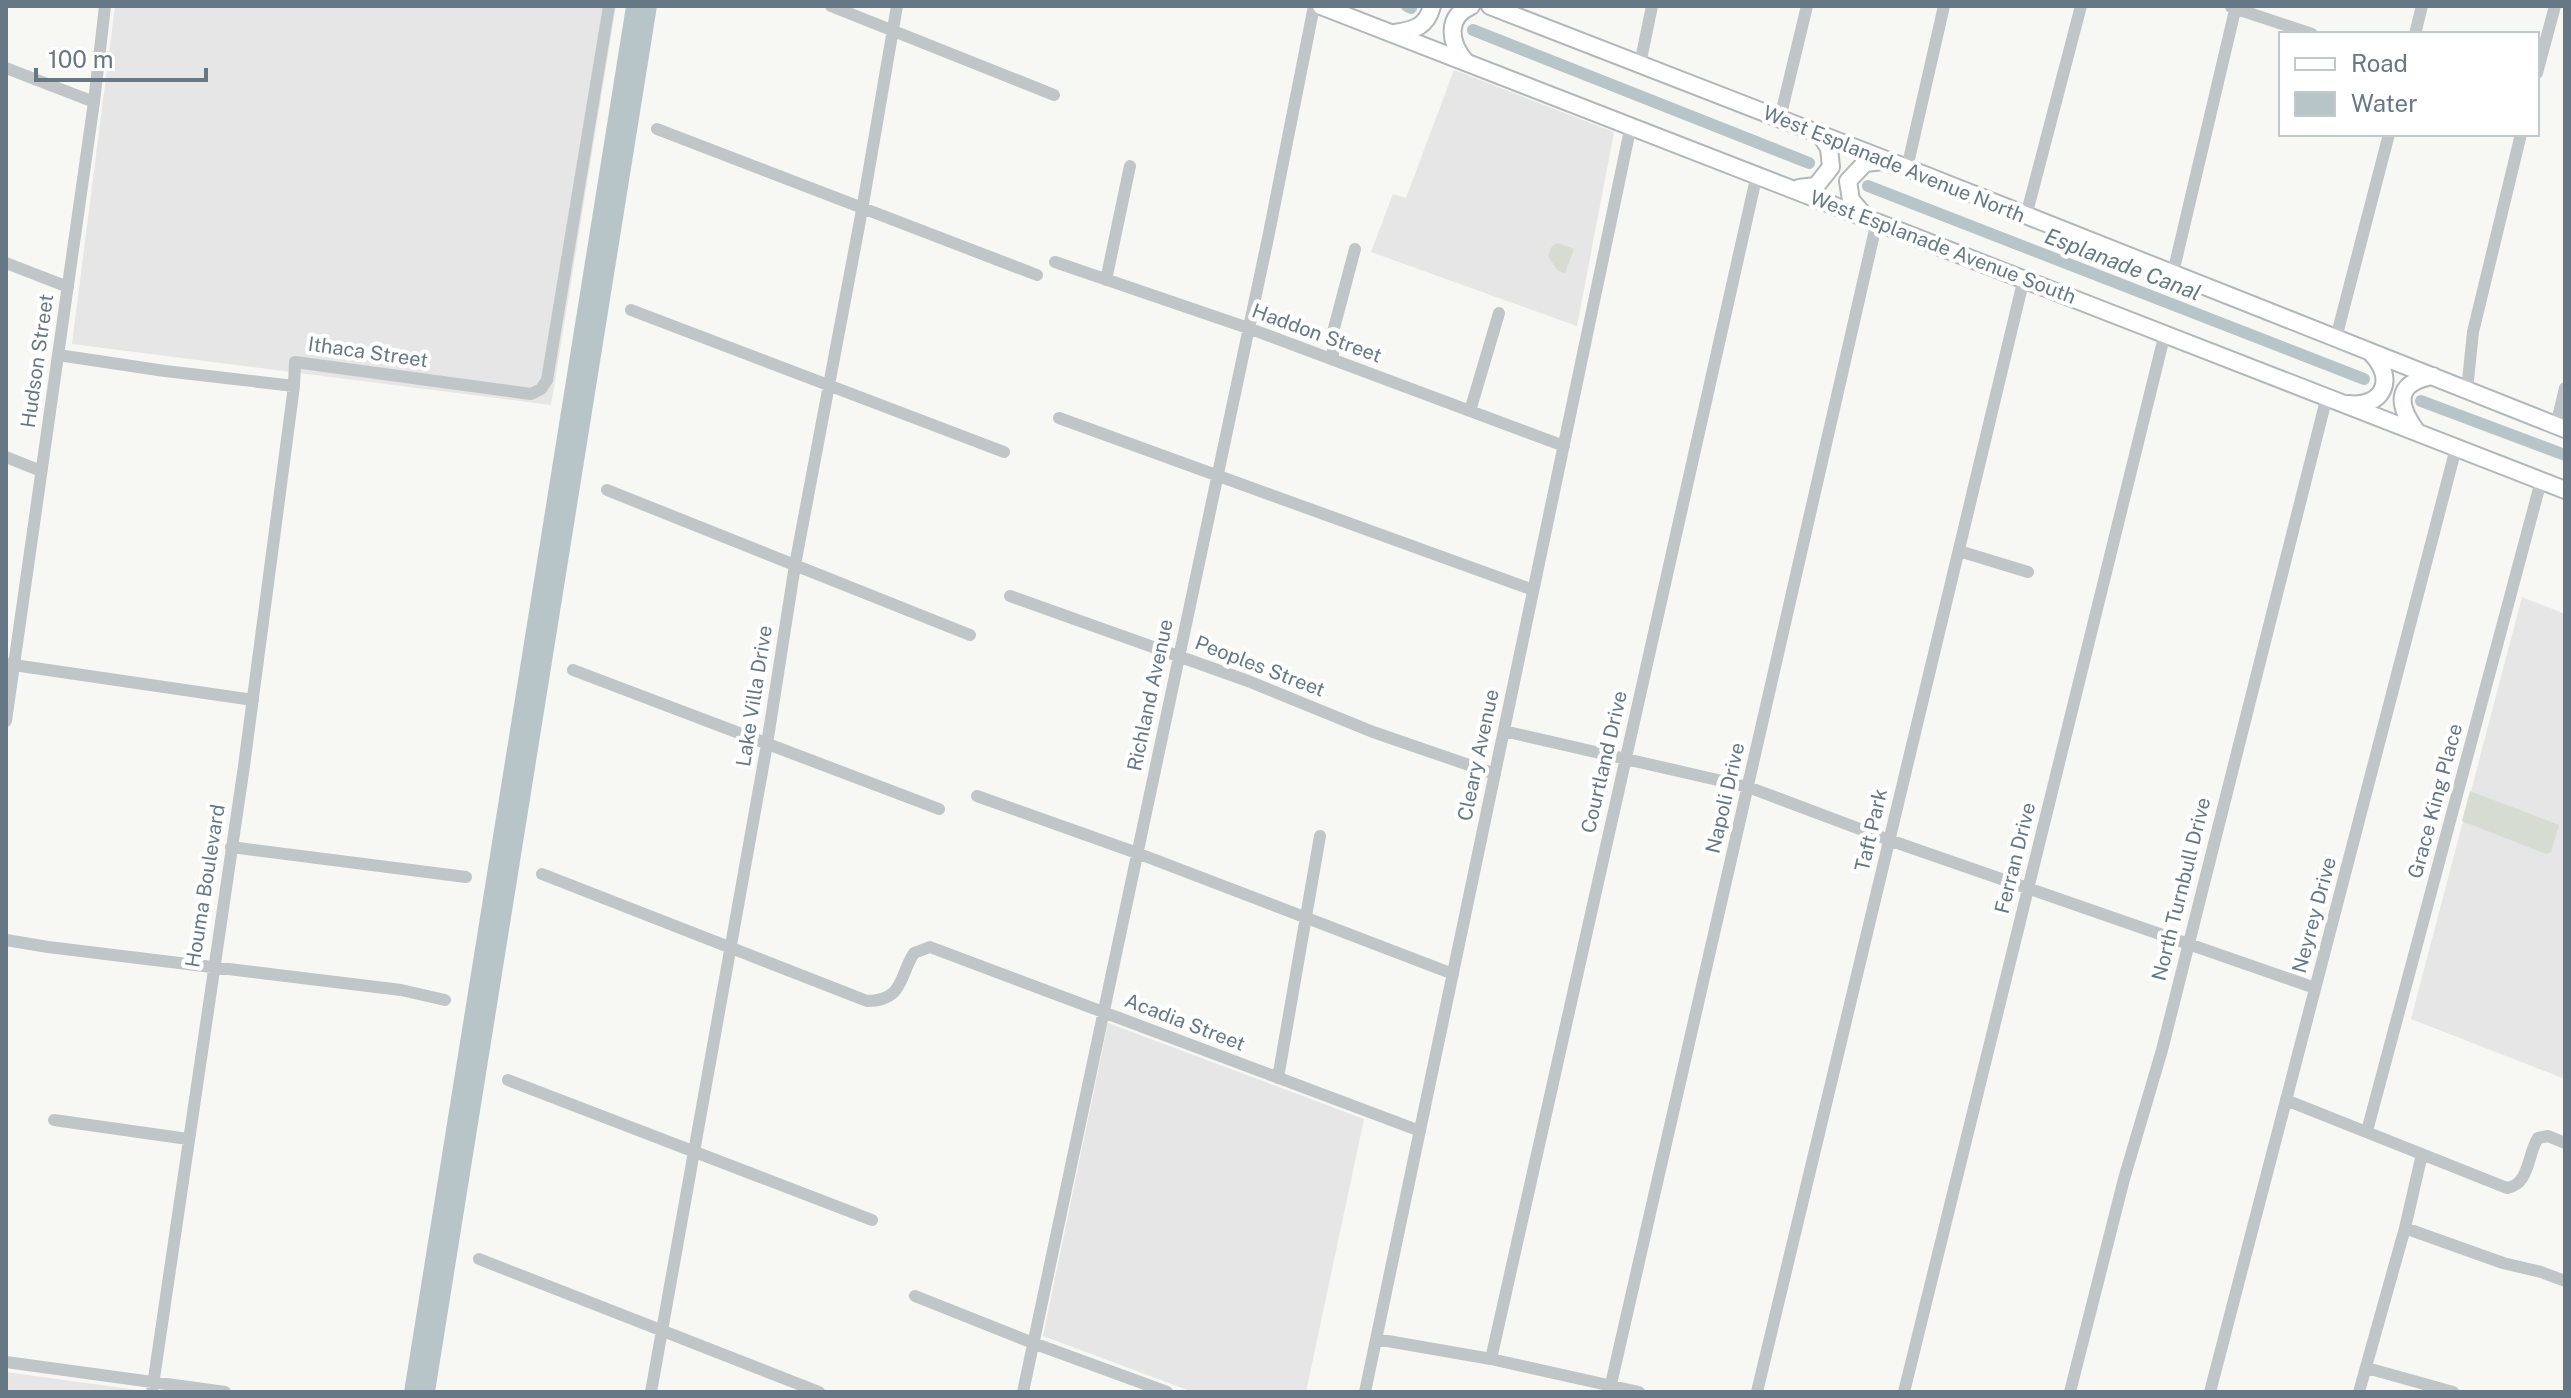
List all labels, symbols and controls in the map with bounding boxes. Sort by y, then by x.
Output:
scale bar [36,32,206,82]
legend [2279,32,2539,136]
text: 100 m [48,45,114,73]
text: Road [2351,49,2408,77]
text: Water [2351,89,2418,117]
street label: West Esplanade Avenue North [1760,100,2028,228]
street label: West Esplanade Avenue South [1807,185,2079,309]
water label: Esplanade Canal [2041,222,2205,306]
street label: Hudson Street [16,292,58,430]
street label: Haddon Street [1249,298,1385,368]
street label: Ithaca Street [306,332,430,372]
street label: Richland Avenue [1122,617,1178,773]
street label: Lake Villa Drive [731,624,777,768]
street label: Peoples Street [1192,630,1328,702]
street label: Cleary Avenue [1452,687,1504,823]
street label: Courtland Drive [1576,689,1632,835]
street label: Grace King Place [2403,721,2467,881]
street label: Napoli Drive [1701,740,1749,856]
street label: Taft Park [1850,786,1892,874]
street label: North Turnbull Drive [2147,795,2215,983]
street label: Ferran Drive [1990,800,2040,916]
street label: Houma Boulevard [180,803,230,969]
street label: Neyrey Drive [2287,854,2341,976]
street label: Acadia Street [1121,988,1249,1056]

